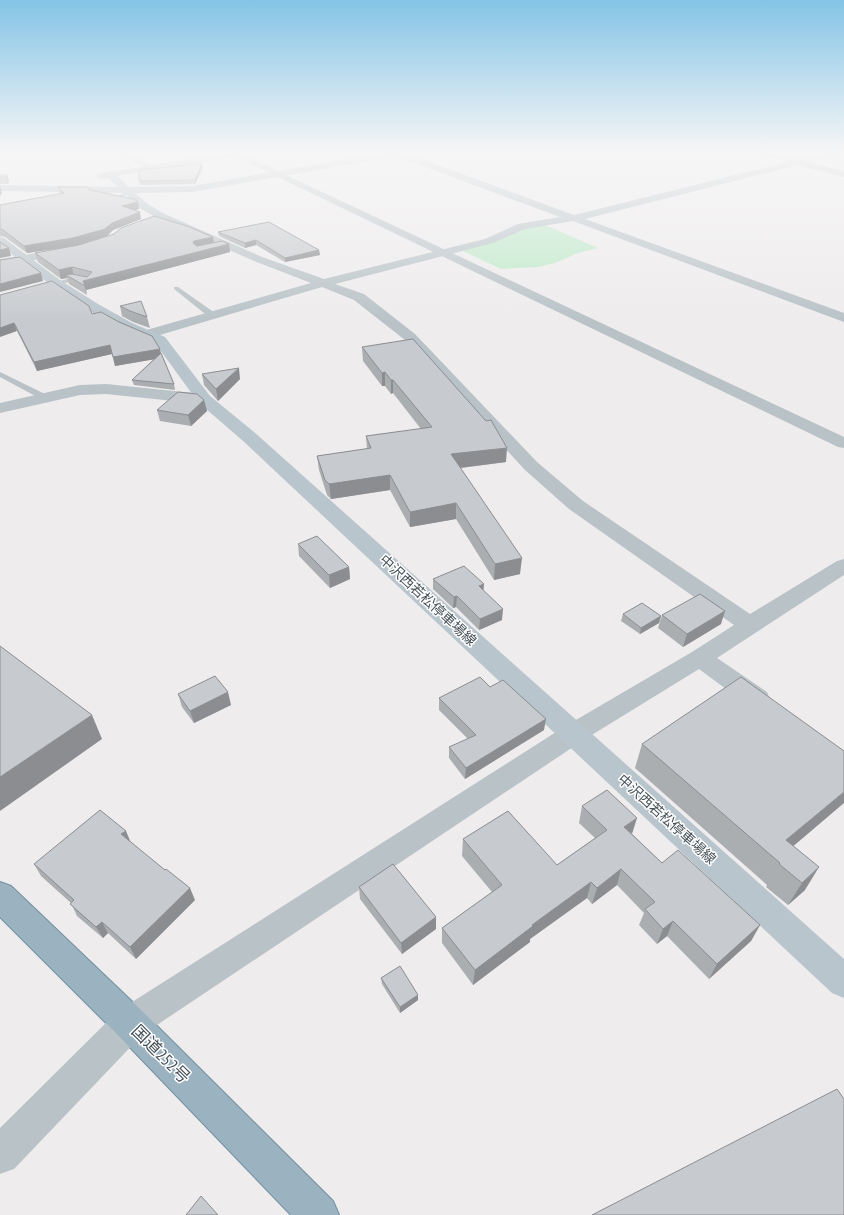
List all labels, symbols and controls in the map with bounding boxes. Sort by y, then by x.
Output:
street label: 中沢西若松停車場線 [376,550,480,650]
street label: 中沢西若松停車場線 [614,770,720,868]
street label: 国道252号 [127,1020,195,1088]

